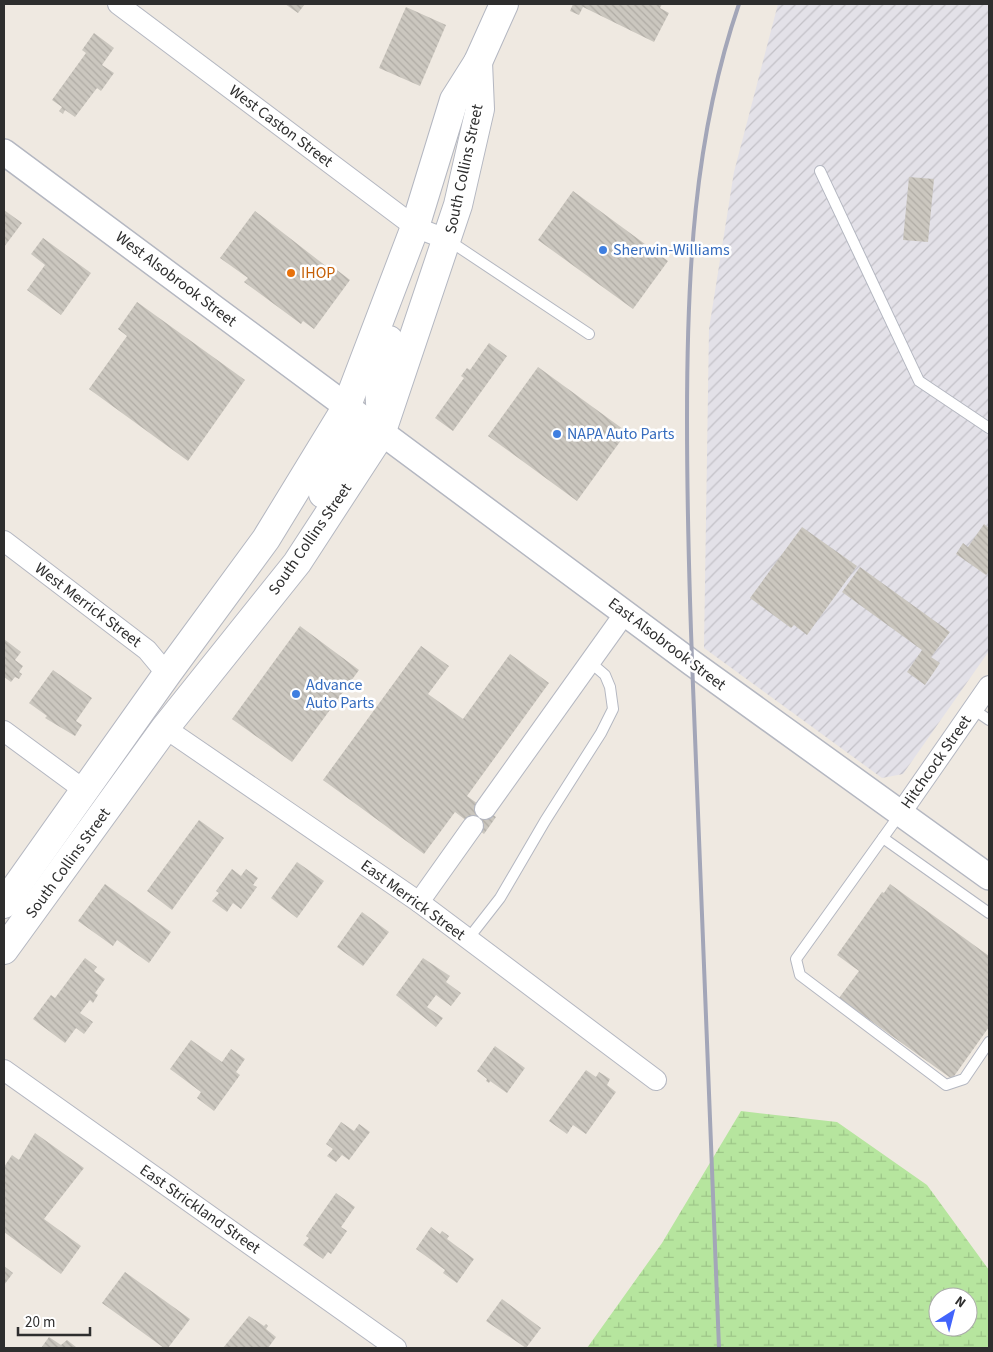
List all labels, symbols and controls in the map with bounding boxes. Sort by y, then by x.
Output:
street label: West Caston Street [224,80,338,173]
street label: South Collins Street [440,102,489,236]
street label: West Alsobrook Street [111,226,242,332]
place label: Sherwin-Williams [613,239,730,261]
marker: Sherwin-Williams [597,244,609,256]
place label: IHOP [301,262,335,284]
marker: IHOP [285,267,297,279]
place label: NAPA Auto Parts [567,423,675,445]
marker: NAPA Auto Parts [551,428,563,440]
street label: South Collins Street [263,478,357,599]
street label: West Merrick Street [30,558,146,653]
street label: East Alsobrook Street [604,592,731,696]
place label: Advance Auto Parts [306,674,375,714]
marker: Advance Auto Parts [290,688,302,700]
street label: Hitchcock Street [896,710,977,813]
street label: South Collins Street [20,803,116,923]
street label: East Merrick Street [356,854,470,946]
street label: East Strickland Street [135,1159,265,1259]
north arrow [928,1287,978,1337]
text: N [950,1291,970,1313]
scale bar [18,1304,90,1336]
text: 20 m [25,1312,55,1333]

